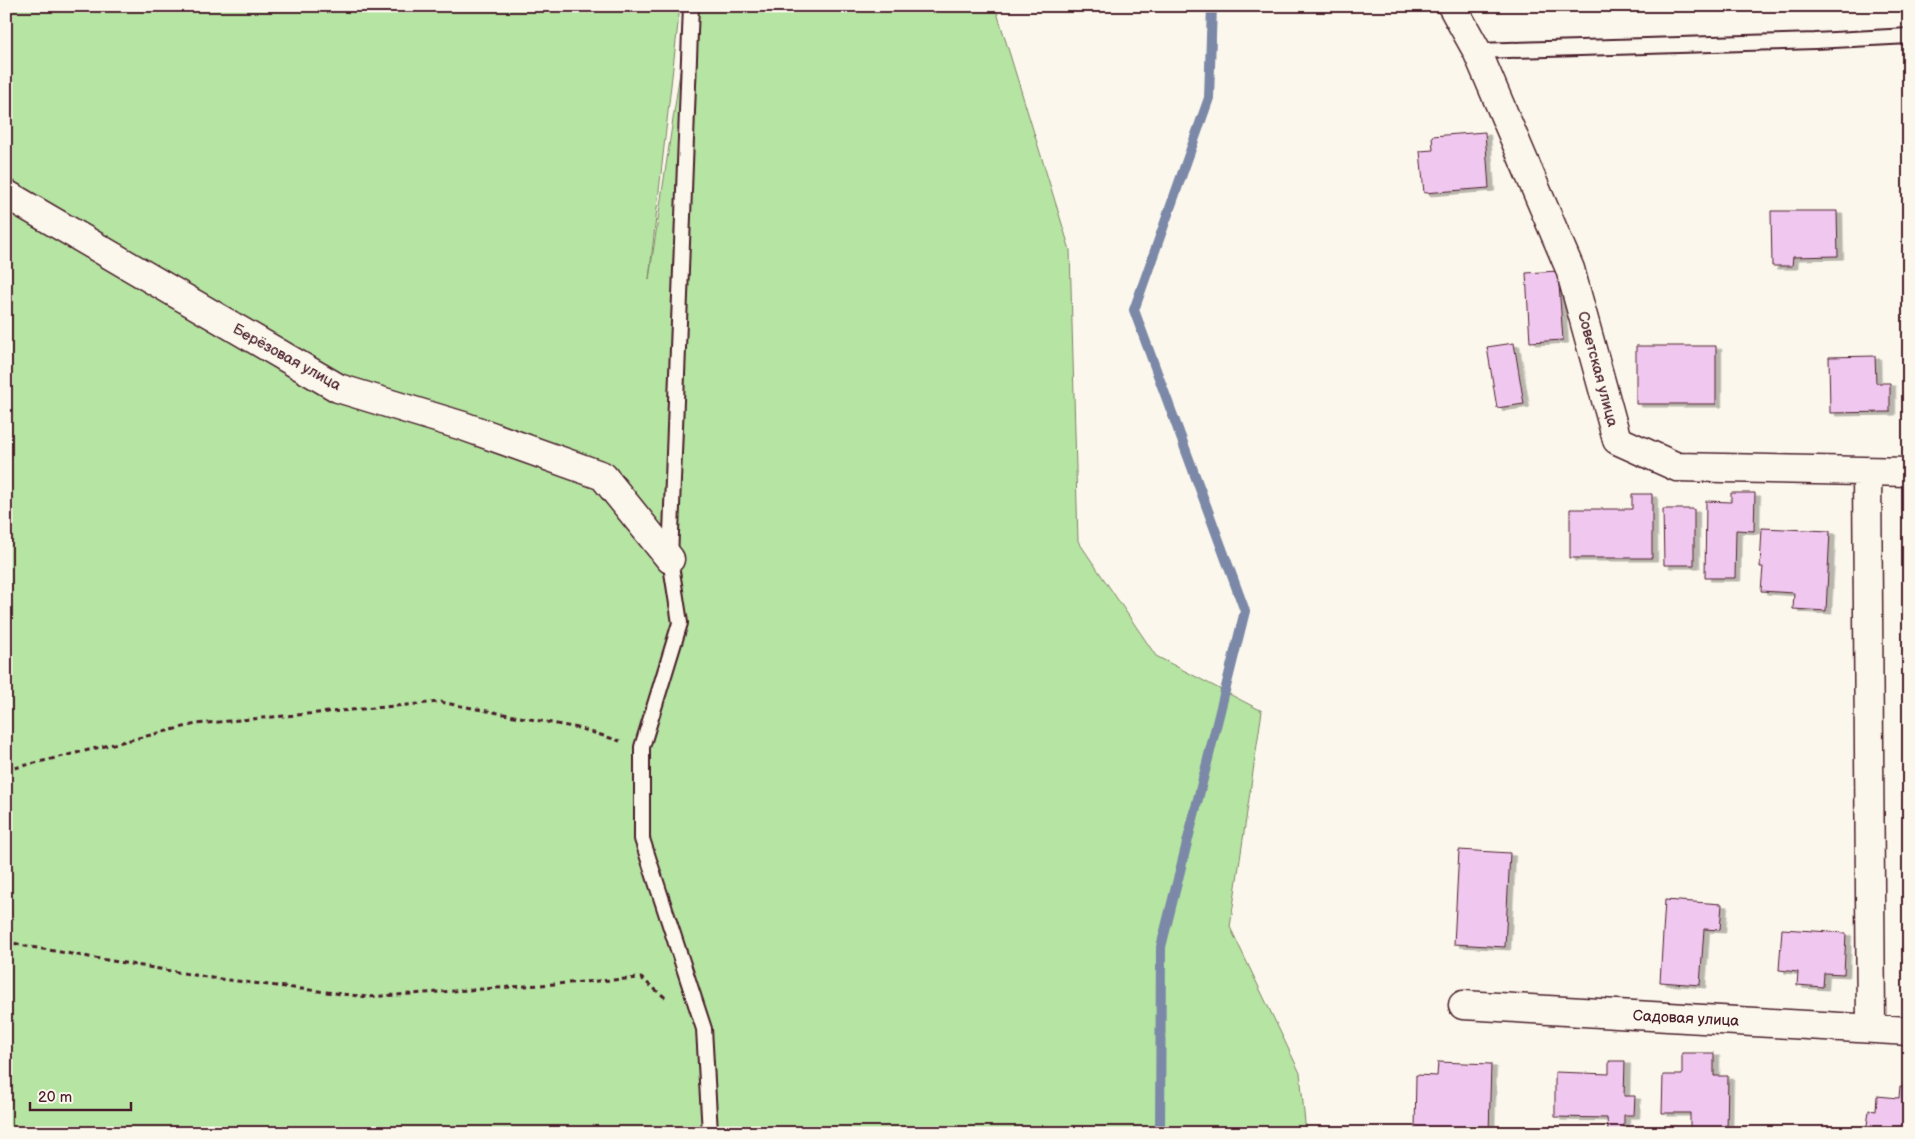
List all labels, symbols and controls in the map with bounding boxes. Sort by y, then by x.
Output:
street label: Советская улица [1573,309,1622,429]
street label: Берёзовая улица [229,320,344,395]
street label: Садовая улица [1632,1006,1740,1031]
scale bar [30,1079,131,1111]
text: 20 m [38,1088,72,1107]

